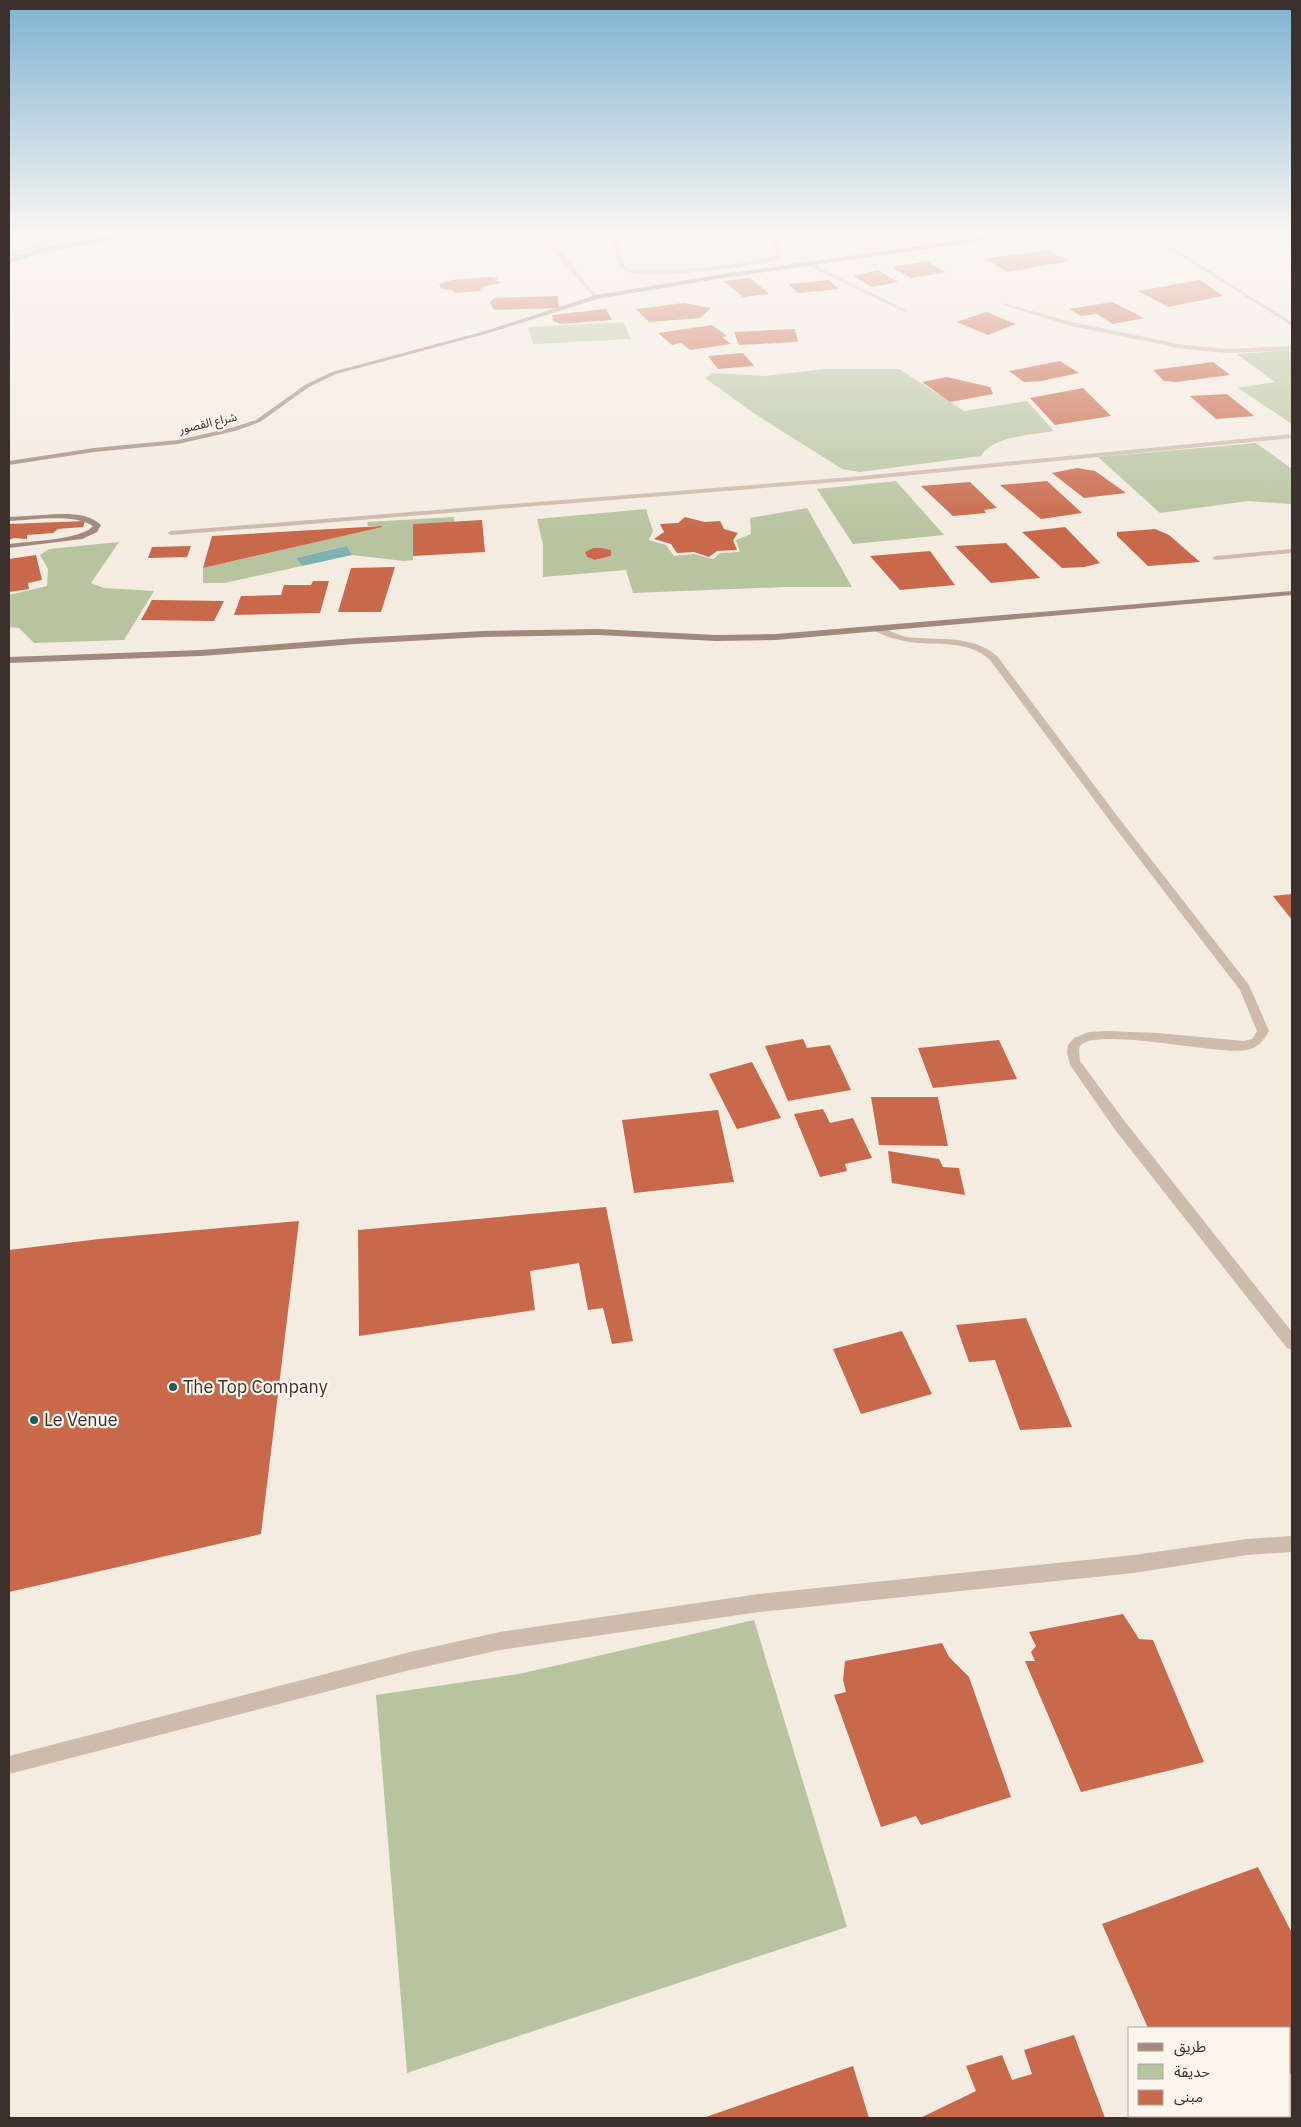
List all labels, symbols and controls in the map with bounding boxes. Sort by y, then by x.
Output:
street label: شراع القصور [176,409,239,439]
place label: The Top Company [183,1375,328,1398]
marker: The Top Company [167,1381,179,1393]
place label: Le Venue [44,1408,118,1431]
marker: Le Venue [28,1414,40,1426]
legend [1128,2027,1291,2117]
text: طريق [1174,2037,1206,2057]
text: حديقة [1174,2062,1210,2081]
text: مبنى [1174,2087,1203,2106]

